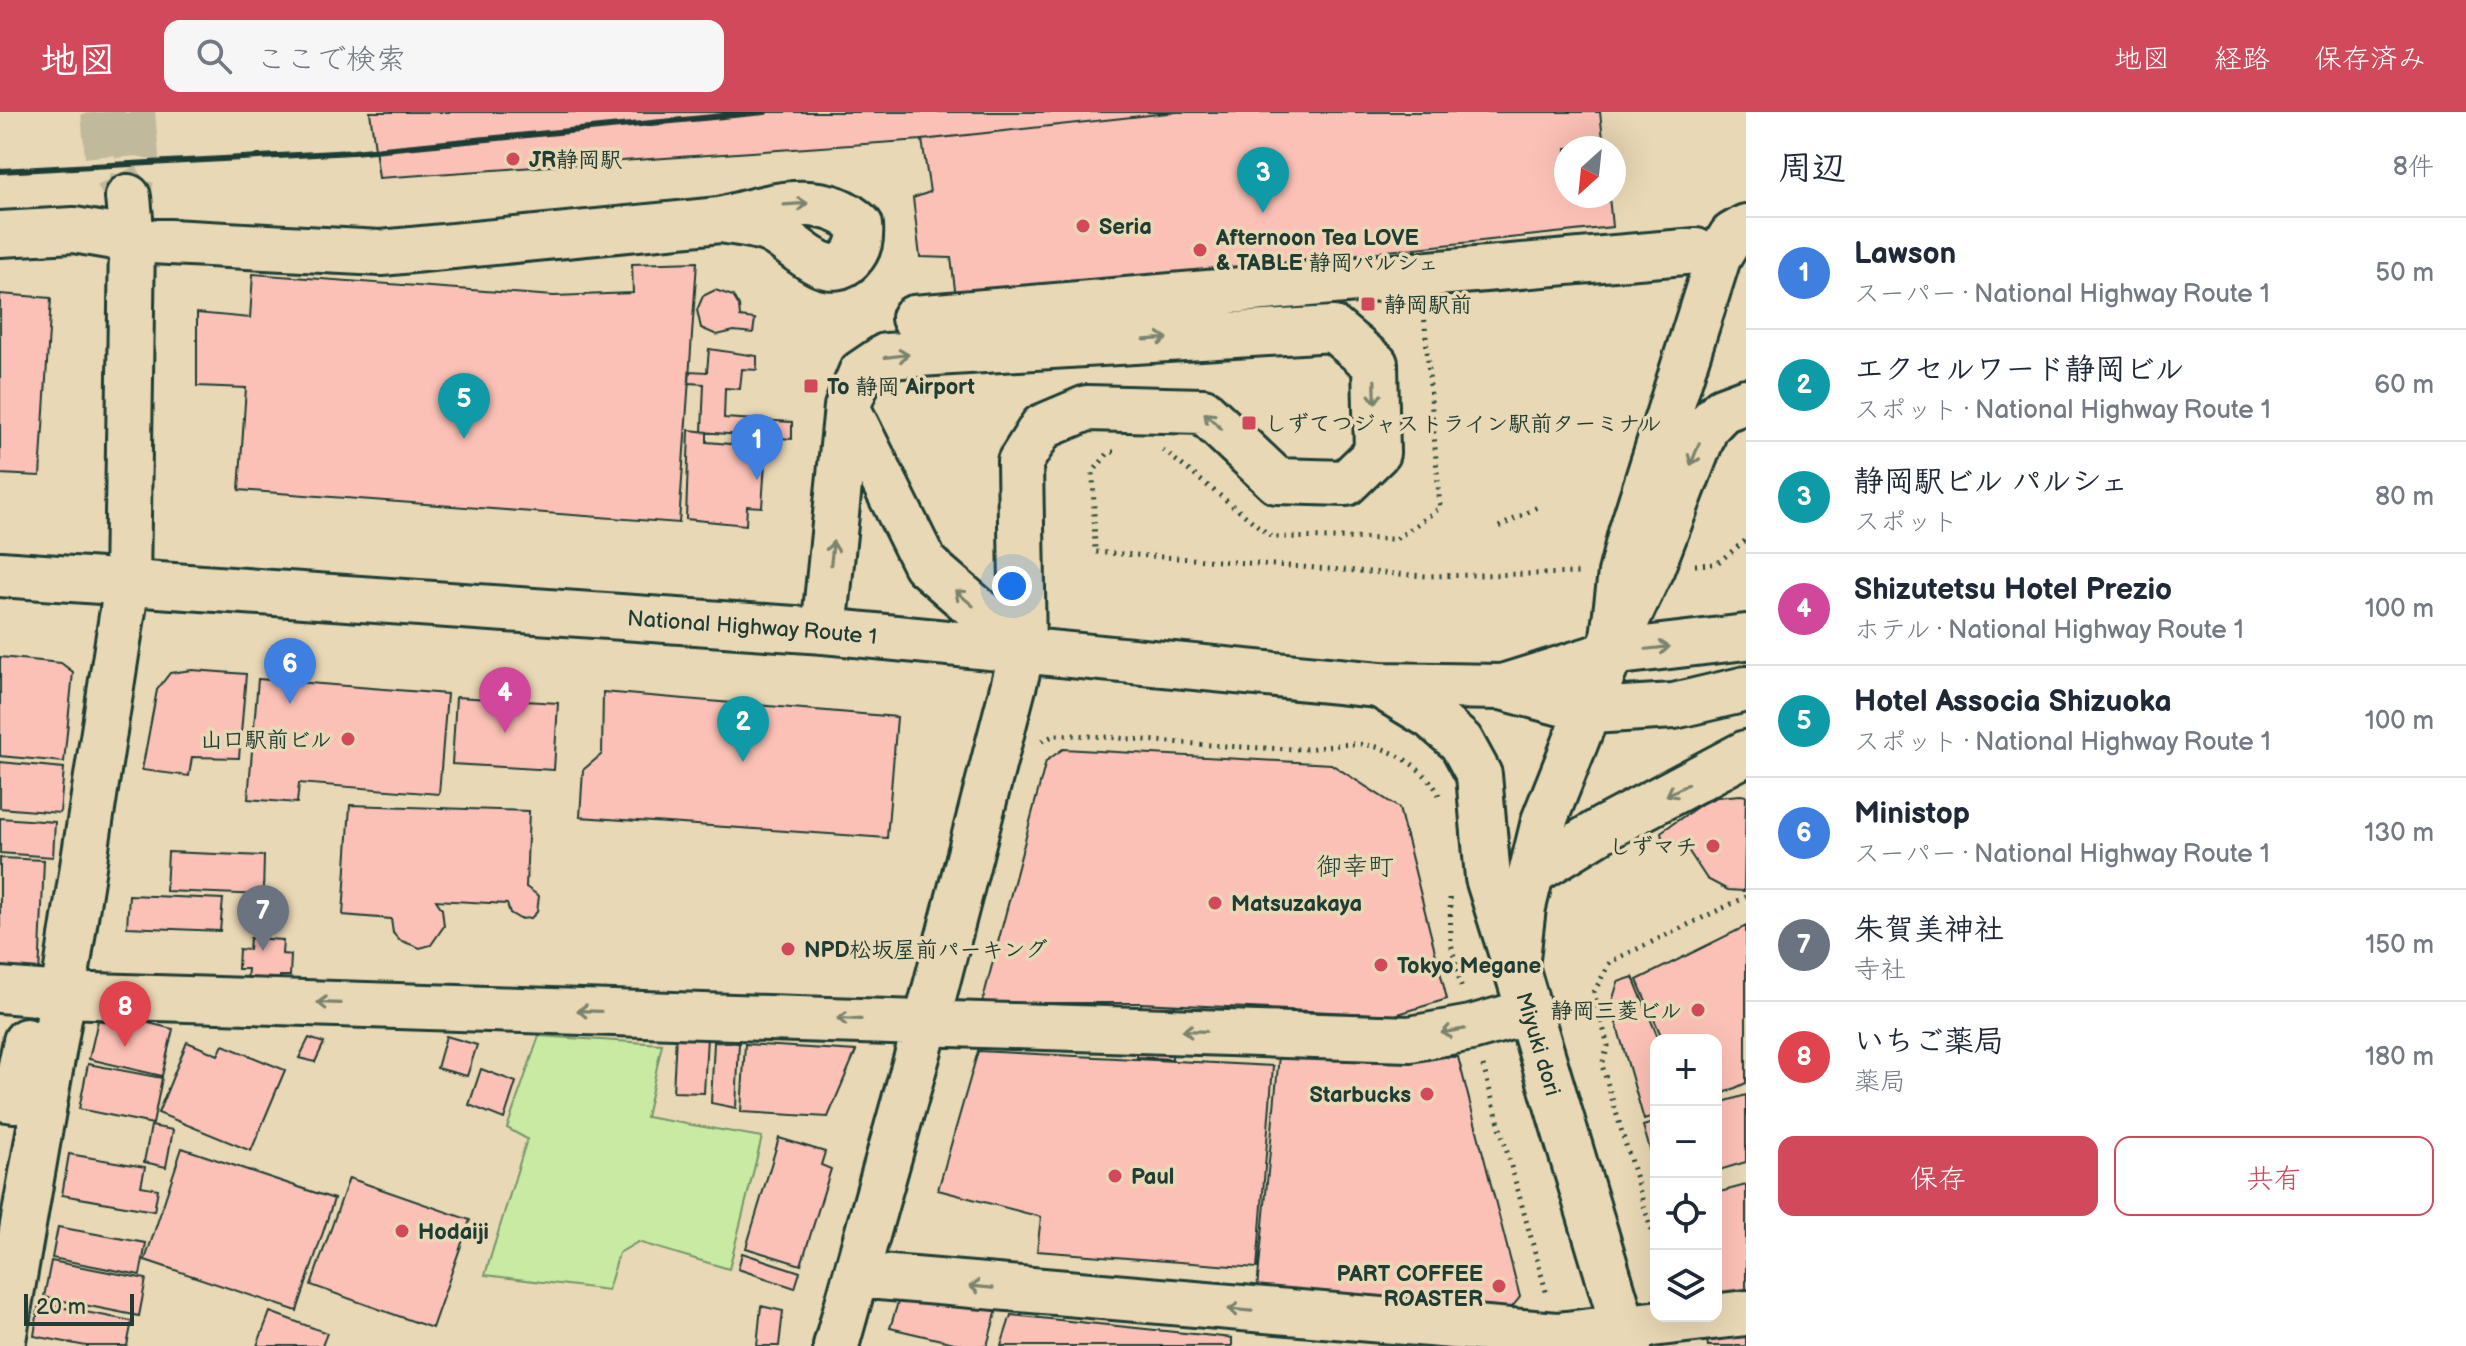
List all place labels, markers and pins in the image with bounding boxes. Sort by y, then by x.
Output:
place label: JR静岡駅 [529,147,622,174]
pin: 3 [1237,147,1289,213]
marker: JR静岡駅 [504,150,522,168]
place label: Seria [1099,214,1152,241]
marker: Seria [1074,217,1092,235]
place label: Afternoon Tea LOVE & TABLE 静岡パルシェ [1215,225,1439,277]
marker: Afternoon Tea LOVE & TABLE 静岡パルシェ [1191,241,1209,259]
place label: 静岡駅前 [1384,292,1472,319]
marker: 静岡駅前 [1359,295,1377,313]
pin: 5 [438,373,490,439]
place label: To 静岡 Airport [827,374,975,401]
marker: To 静岡 Airport [802,377,820,395]
place label: しずてつジャストライン駅前ターミナル [1265,411,1662,438]
pin: 1 [731,414,783,480]
marker: しずてつジャストライン駅前ターミナル [1240,414,1258,432]
pin: 6 [264,638,316,704]
pin: 4 [479,667,531,733]
pin: 2 [717,696,769,762]
place label: 山口駅前ビル [200,727,332,754]
marker: 山口駅前ビル [339,730,357,748]
place label: しずマチ [1609,834,1697,861]
marker: しずマチ [1704,837,1722,855]
pin: 7 [237,885,289,951]
place label: Matsuzakaya [1231,891,1362,918]
marker: Matsuzakaya [1206,894,1224,912]
place label: NPD松坂屋前パーキング [804,937,1048,964]
marker: NPD松坂屋前パーキング [779,940,797,958]
place label: Tokyo Megane [1397,953,1541,980]
marker: Tokyo Megane [1372,956,1390,974]
pin: 8 [99,981,151,1047]
place label: 静岡三菱ビル [1550,998,1682,1025]
marker: 静岡三菱ビル [1689,1001,1707,1019]
place label: Starbucks [1310,1082,1411,1109]
marker: Starbucks [1418,1085,1436,1103]
place label: Paul [1131,1164,1174,1191]
marker: Paul [1106,1167,1124,1185]
place label: Hodaiji [418,1219,489,1246]
marker: Hodaiji [393,1222,411,1240]
place label: PART COFFEE ROASTER [1337,1261,1483,1313]
marker: PART COFFEE ROASTER [1490,1277,1508,1295]

